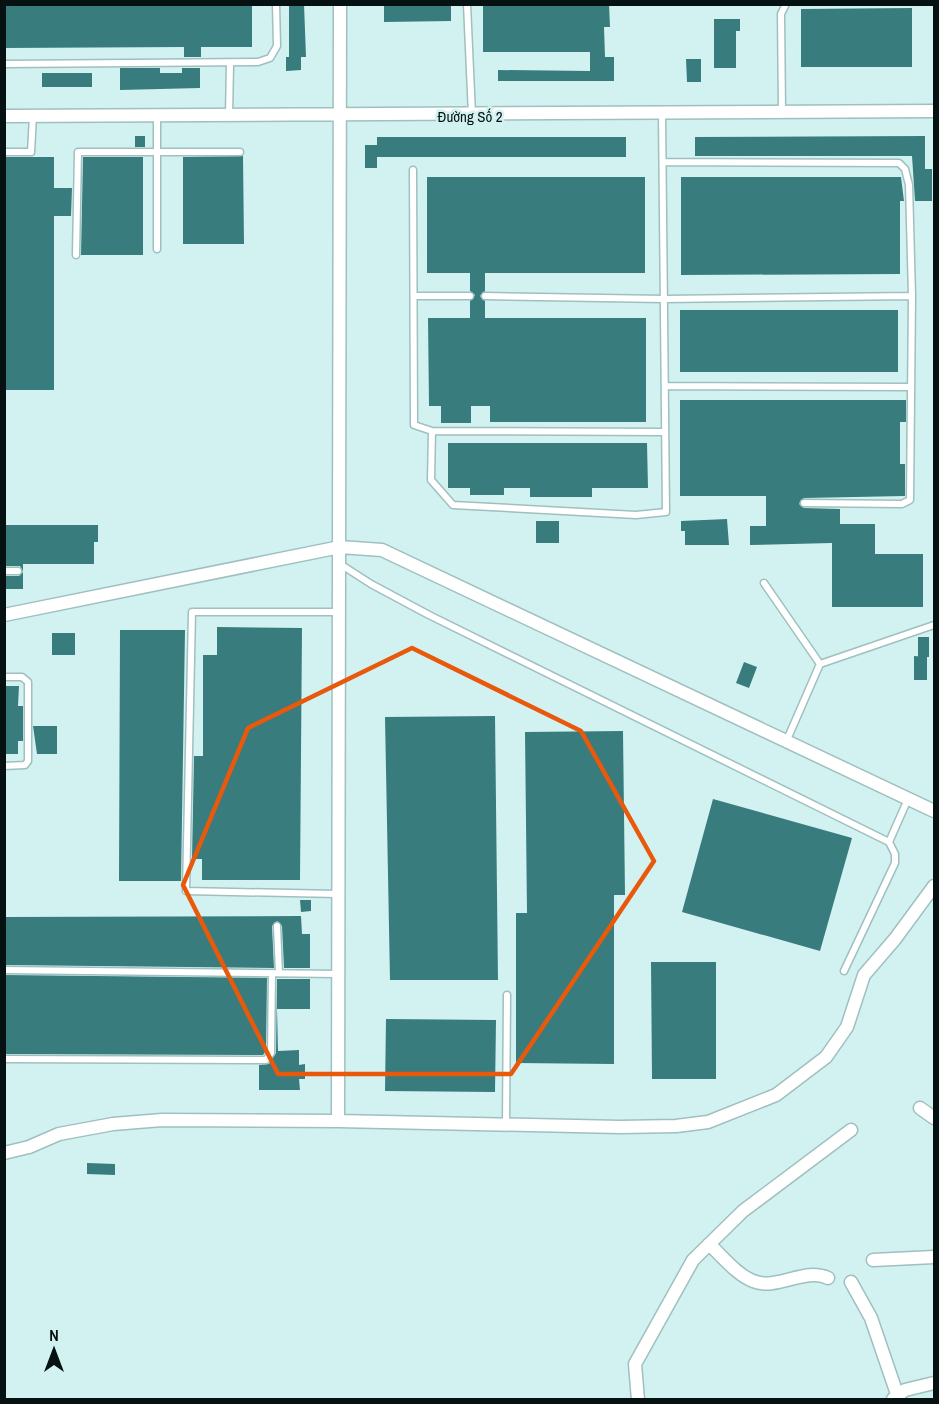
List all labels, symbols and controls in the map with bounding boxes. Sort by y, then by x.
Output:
street label: Đường Số 2 [438,106,503,127]
north arrow [24,1320,84,1380]
text: N [49,1324,59,1346]

